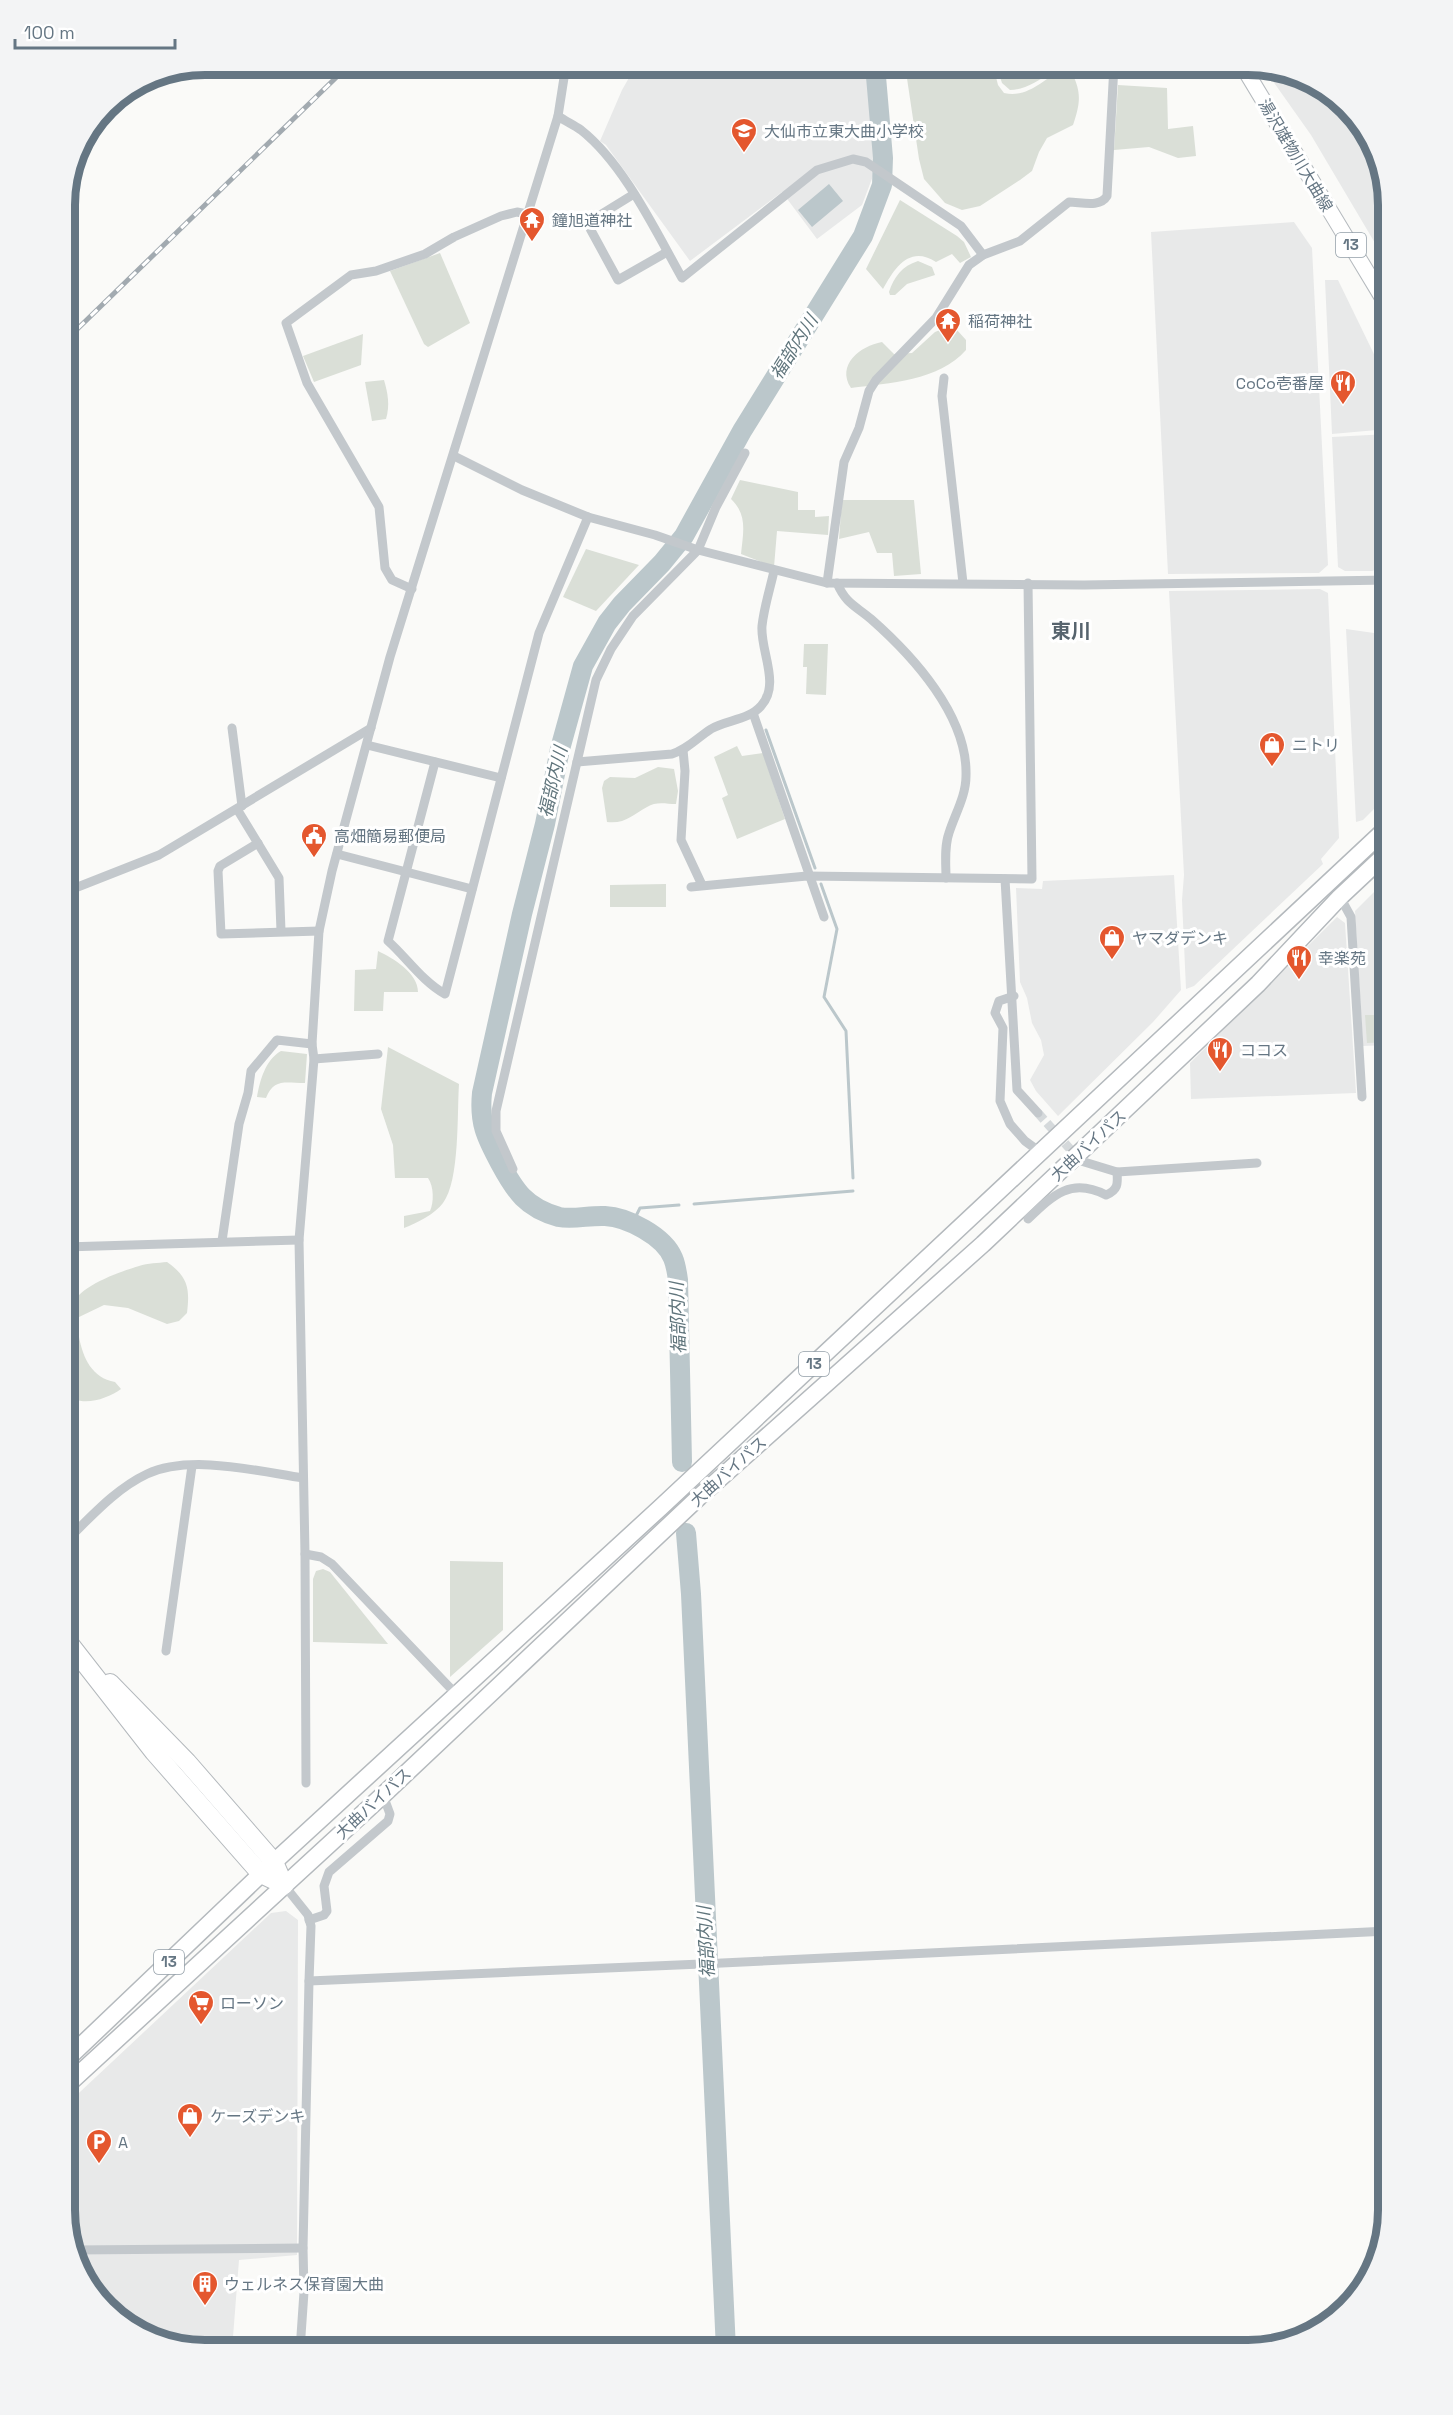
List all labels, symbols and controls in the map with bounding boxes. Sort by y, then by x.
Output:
scale bar [15,12,176,50]
text: 100 m [24,21,75,44]
street label: 湯沢雄物川大曲線 [1254,95,1338,216]
school or university icon: 大仙市立東大曲小学校 [729,116,759,154]
place label: 大仙市立東大曲小学校 [764,121,924,142]
temple icon: 鐘旭道神社 [517,205,547,243]
place label: 鐘旭道神社 [552,210,632,231]
road number: 13 [1336,233,1366,257]
temple icon: 稲荷神社 [933,306,963,344]
water label: 福部内川 [765,308,823,383]
place label: 稲荷神社 [968,311,1032,332]
restaurant icon: CoCo壱番屋 [1328,368,1358,406]
place label: CoCo壱番屋 [1236,373,1324,394]
district label: 東川 [1051,618,1091,644]
shop icon: ニトリ [1257,730,1287,768]
place label: ニトリ [1292,735,1340,756]
water label: 福部内川 [533,742,572,820]
public building icon: 高畑簡易郵便局 [299,821,329,859]
place label: 高畑簡易郵便局 [334,826,446,847]
shop icon: ヤマダデンキ [1097,923,1127,961]
place label: ヤマダデンキ [1132,928,1228,949]
restaurant icon: 幸楽苑 [1284,943,1314,981]
place label: 幸楽苑 [1318,948,1366,969]
restaurant icon: ココス [1205,1035,1235,1073]
place label: ココス [1240,1040,1288,1061]
street label: 大曲バイパス [1046,1105,1130,1186]
water label: 福部内川 [665,1280,690,1354]
road number: 13 [799,1352,829,1376]
street label: 大曲バイパス [686,1432,771,1511]
street label: 大曲バイパス [331,1763,415,1844]
water label: 福部内川 [692,1903,719,1979]
road number: 13 [154,1950,184,1974]
supermarket icon: ローソン [186,1988,216,2026]
place label: ローソン [220,1993,284,2014]
shop icon: ケーズデンキ [175,2101,205,2139]
place label: ケーズデンキ [210,2106,305,2127]
parking icon: A [84,2127,114,2165]
place label: A [118,2132,128,2153]
building icon: ウェルネス保育園大曲 [190,2269,220,2307]
place label: ウェルネス保育園大曲 [224,2274,384,2295]

